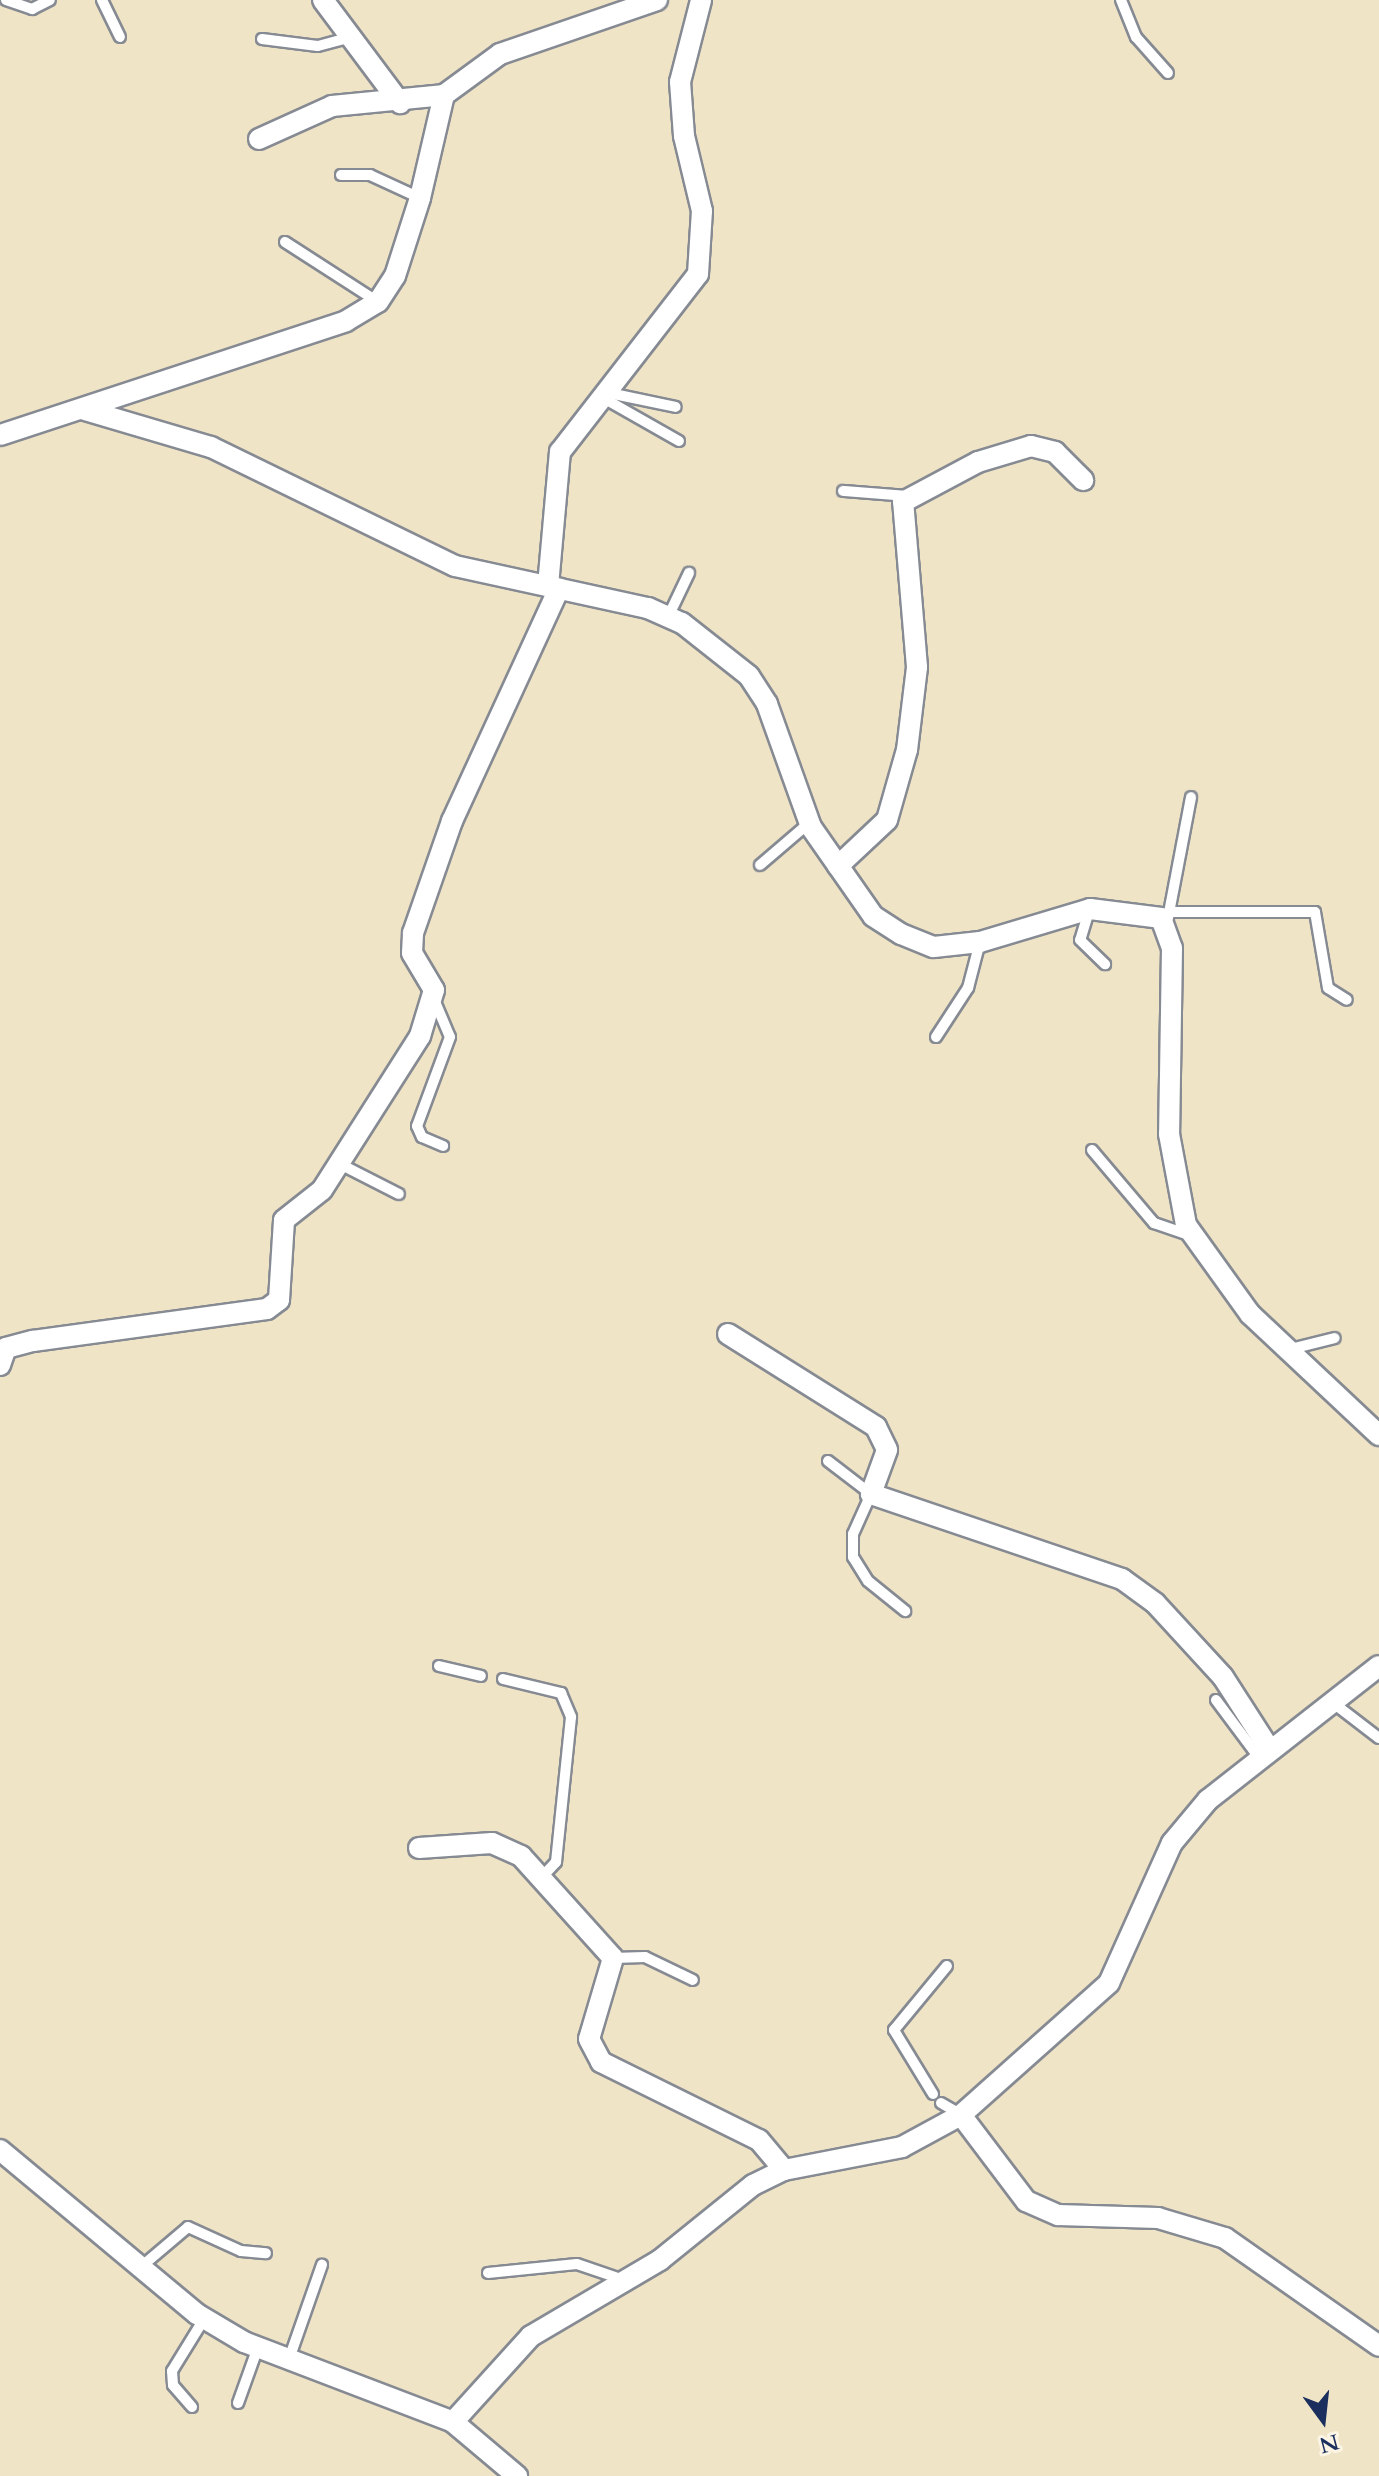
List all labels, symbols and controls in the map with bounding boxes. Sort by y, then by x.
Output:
north arrow [1283,2380,1363,2460]
text: N [1316,2426,1342,2460]

